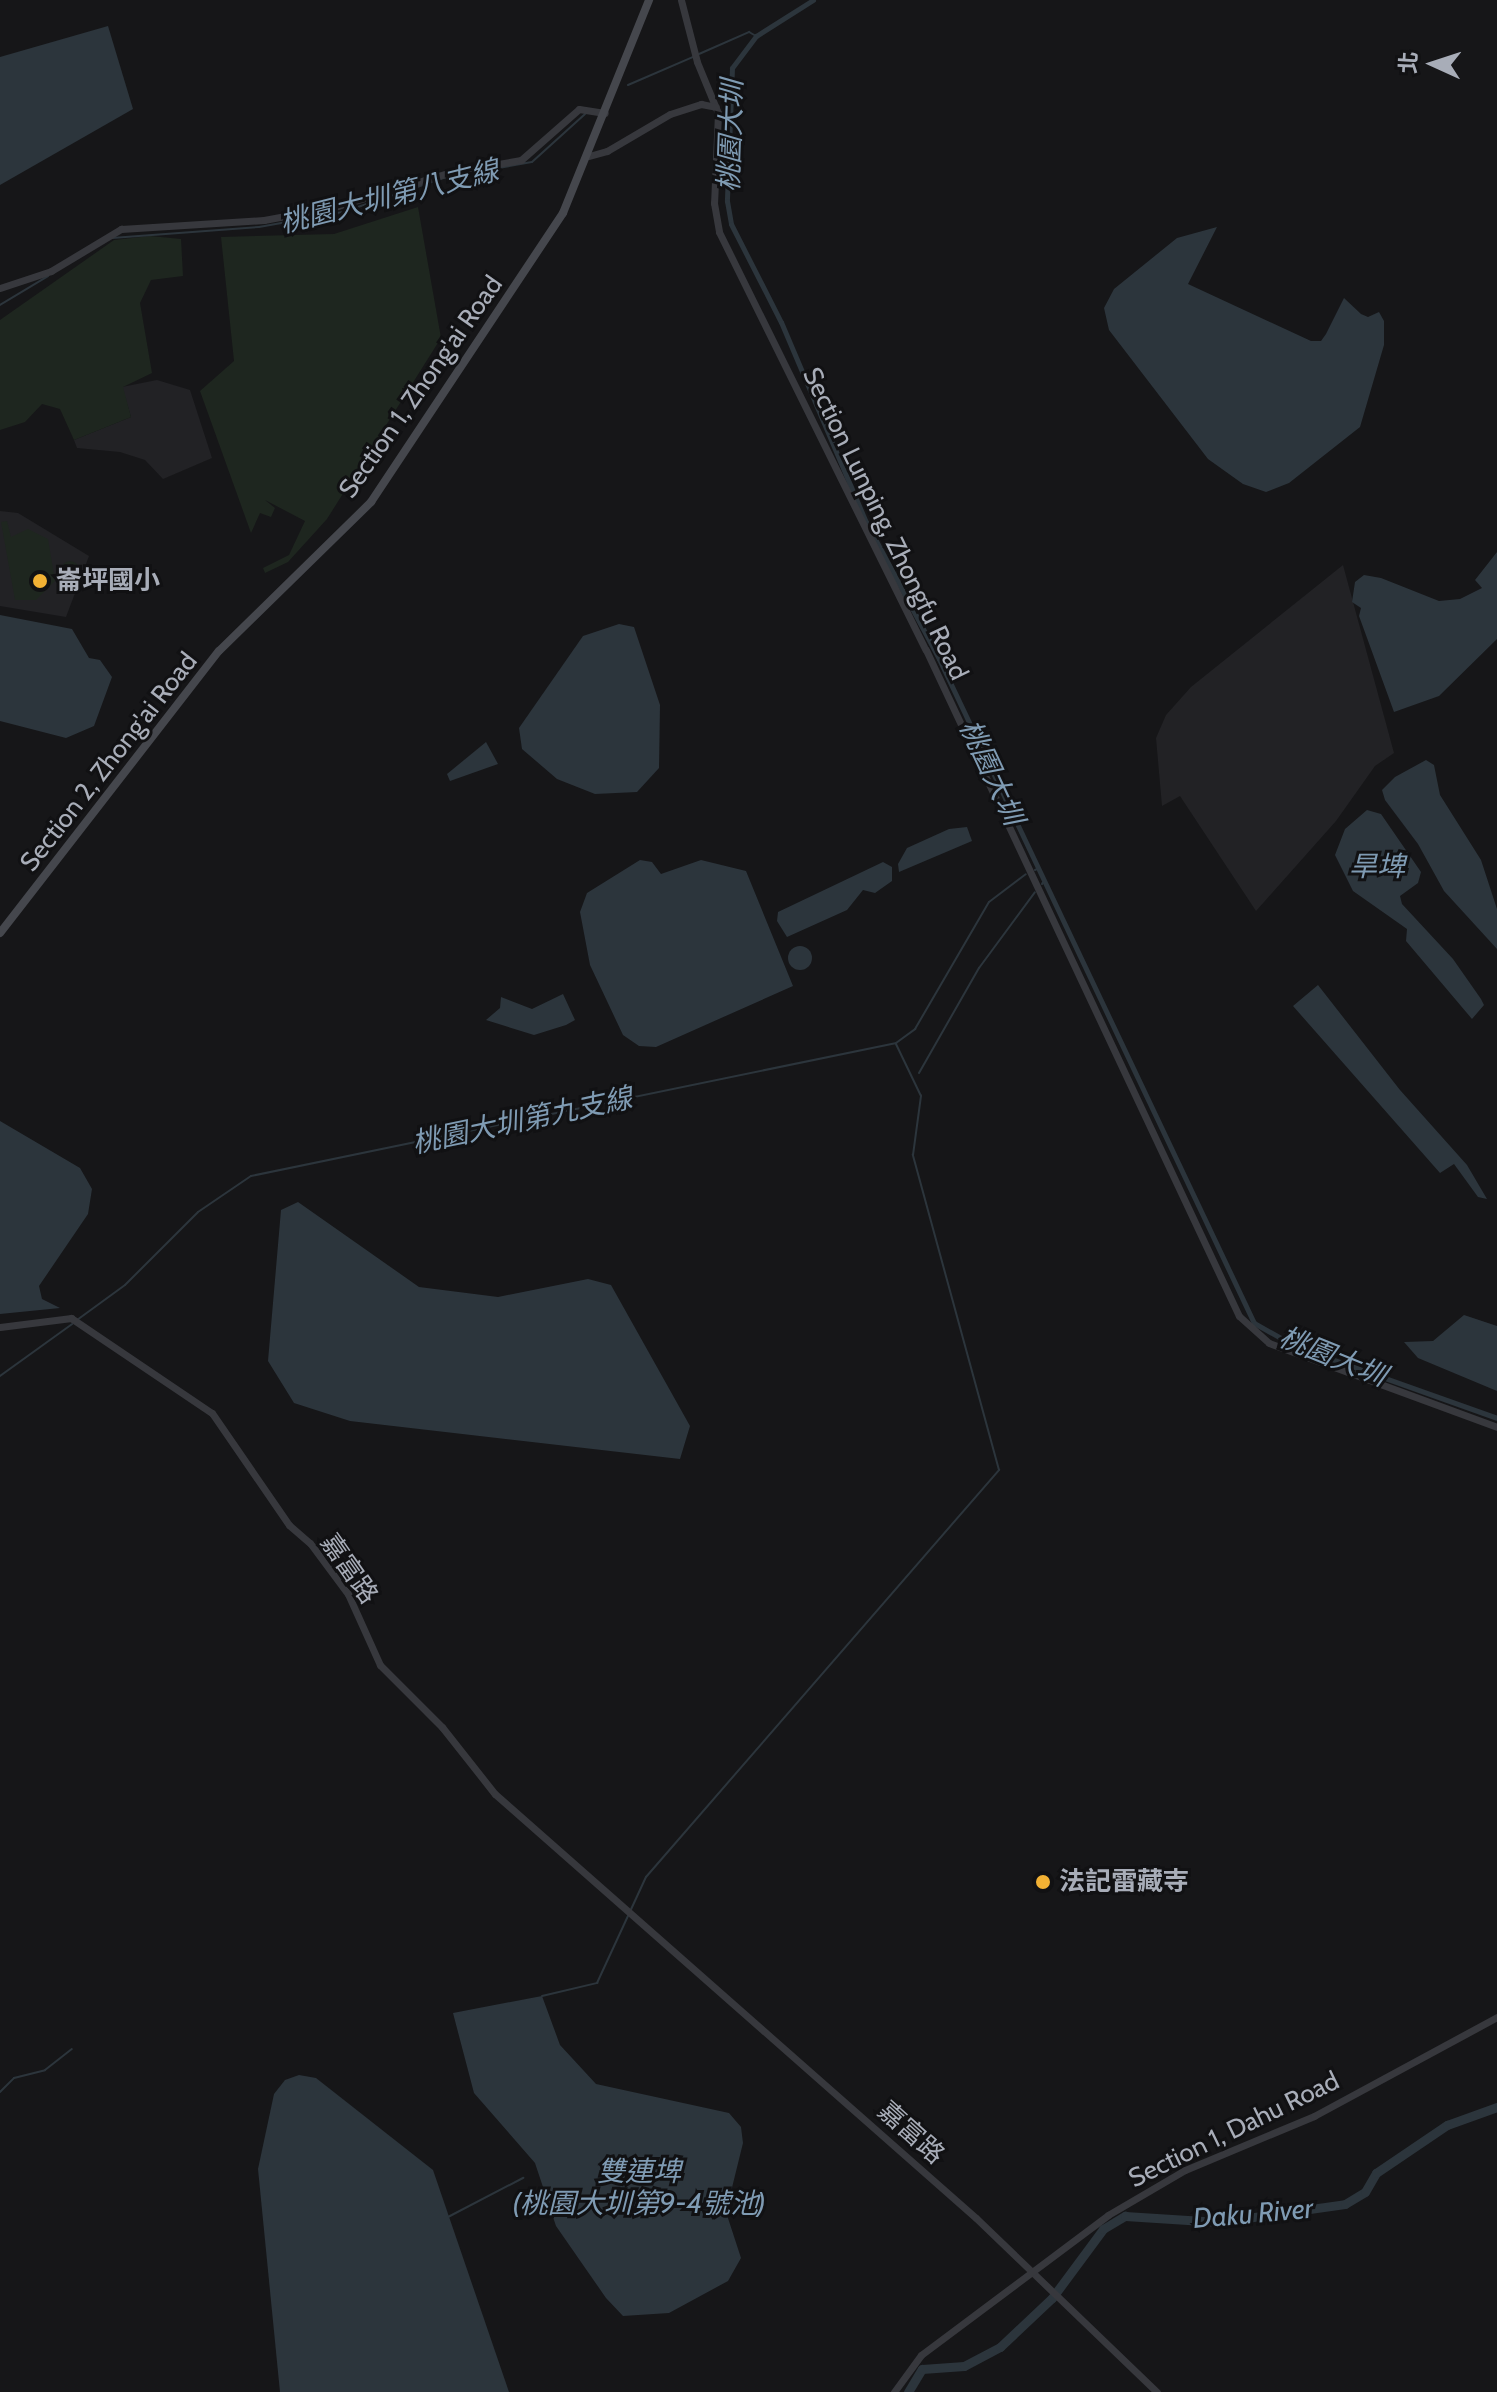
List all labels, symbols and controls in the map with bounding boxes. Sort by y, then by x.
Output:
north arrow [1393,24,1473,104]
text: 北 [1394,51,1423,74]
water label: 桃園大圳 [711,79,749,193]
water label: 桃園大圳第八支線 [276,153,502,239]
street label: Section 1, Zhong'ai Road [333,270,509,504]
street label: Section Lunping, Zhongfu Road [796,363,974,685]
place label: 崙坪國小 [56,565,160,597]
marker: 崙坪國小 [31,572,49,590]
street label: Section 2, Zhong'ai Road [14,646,204,878]
water label: 桃園大圳 [953,714,1031,830]
water label: 旱埤 [1349,849,1405,883]
water label: 桃園大圳第九支線 [409,1080,635,1160]
water label: 桃園大圳 [1275,1319,1391,1393]
street label: 嘉富路 [314,1528,384,1610]
place label: 法記雷藏寺 [1059,1866,1189,1898]
marker: 法記雷藏寺 [1034,1873,1052,1891]
street label: Section 1, Dahu Road [1124,2065,1344,2195]
street label: 嘉富路 [872,2095,950,2171]
water label: 雙連埤 (桃園大圳第9-4號池) [513,2154,765,2220]
water label: Daku River [1192,2191,1314,2235]

